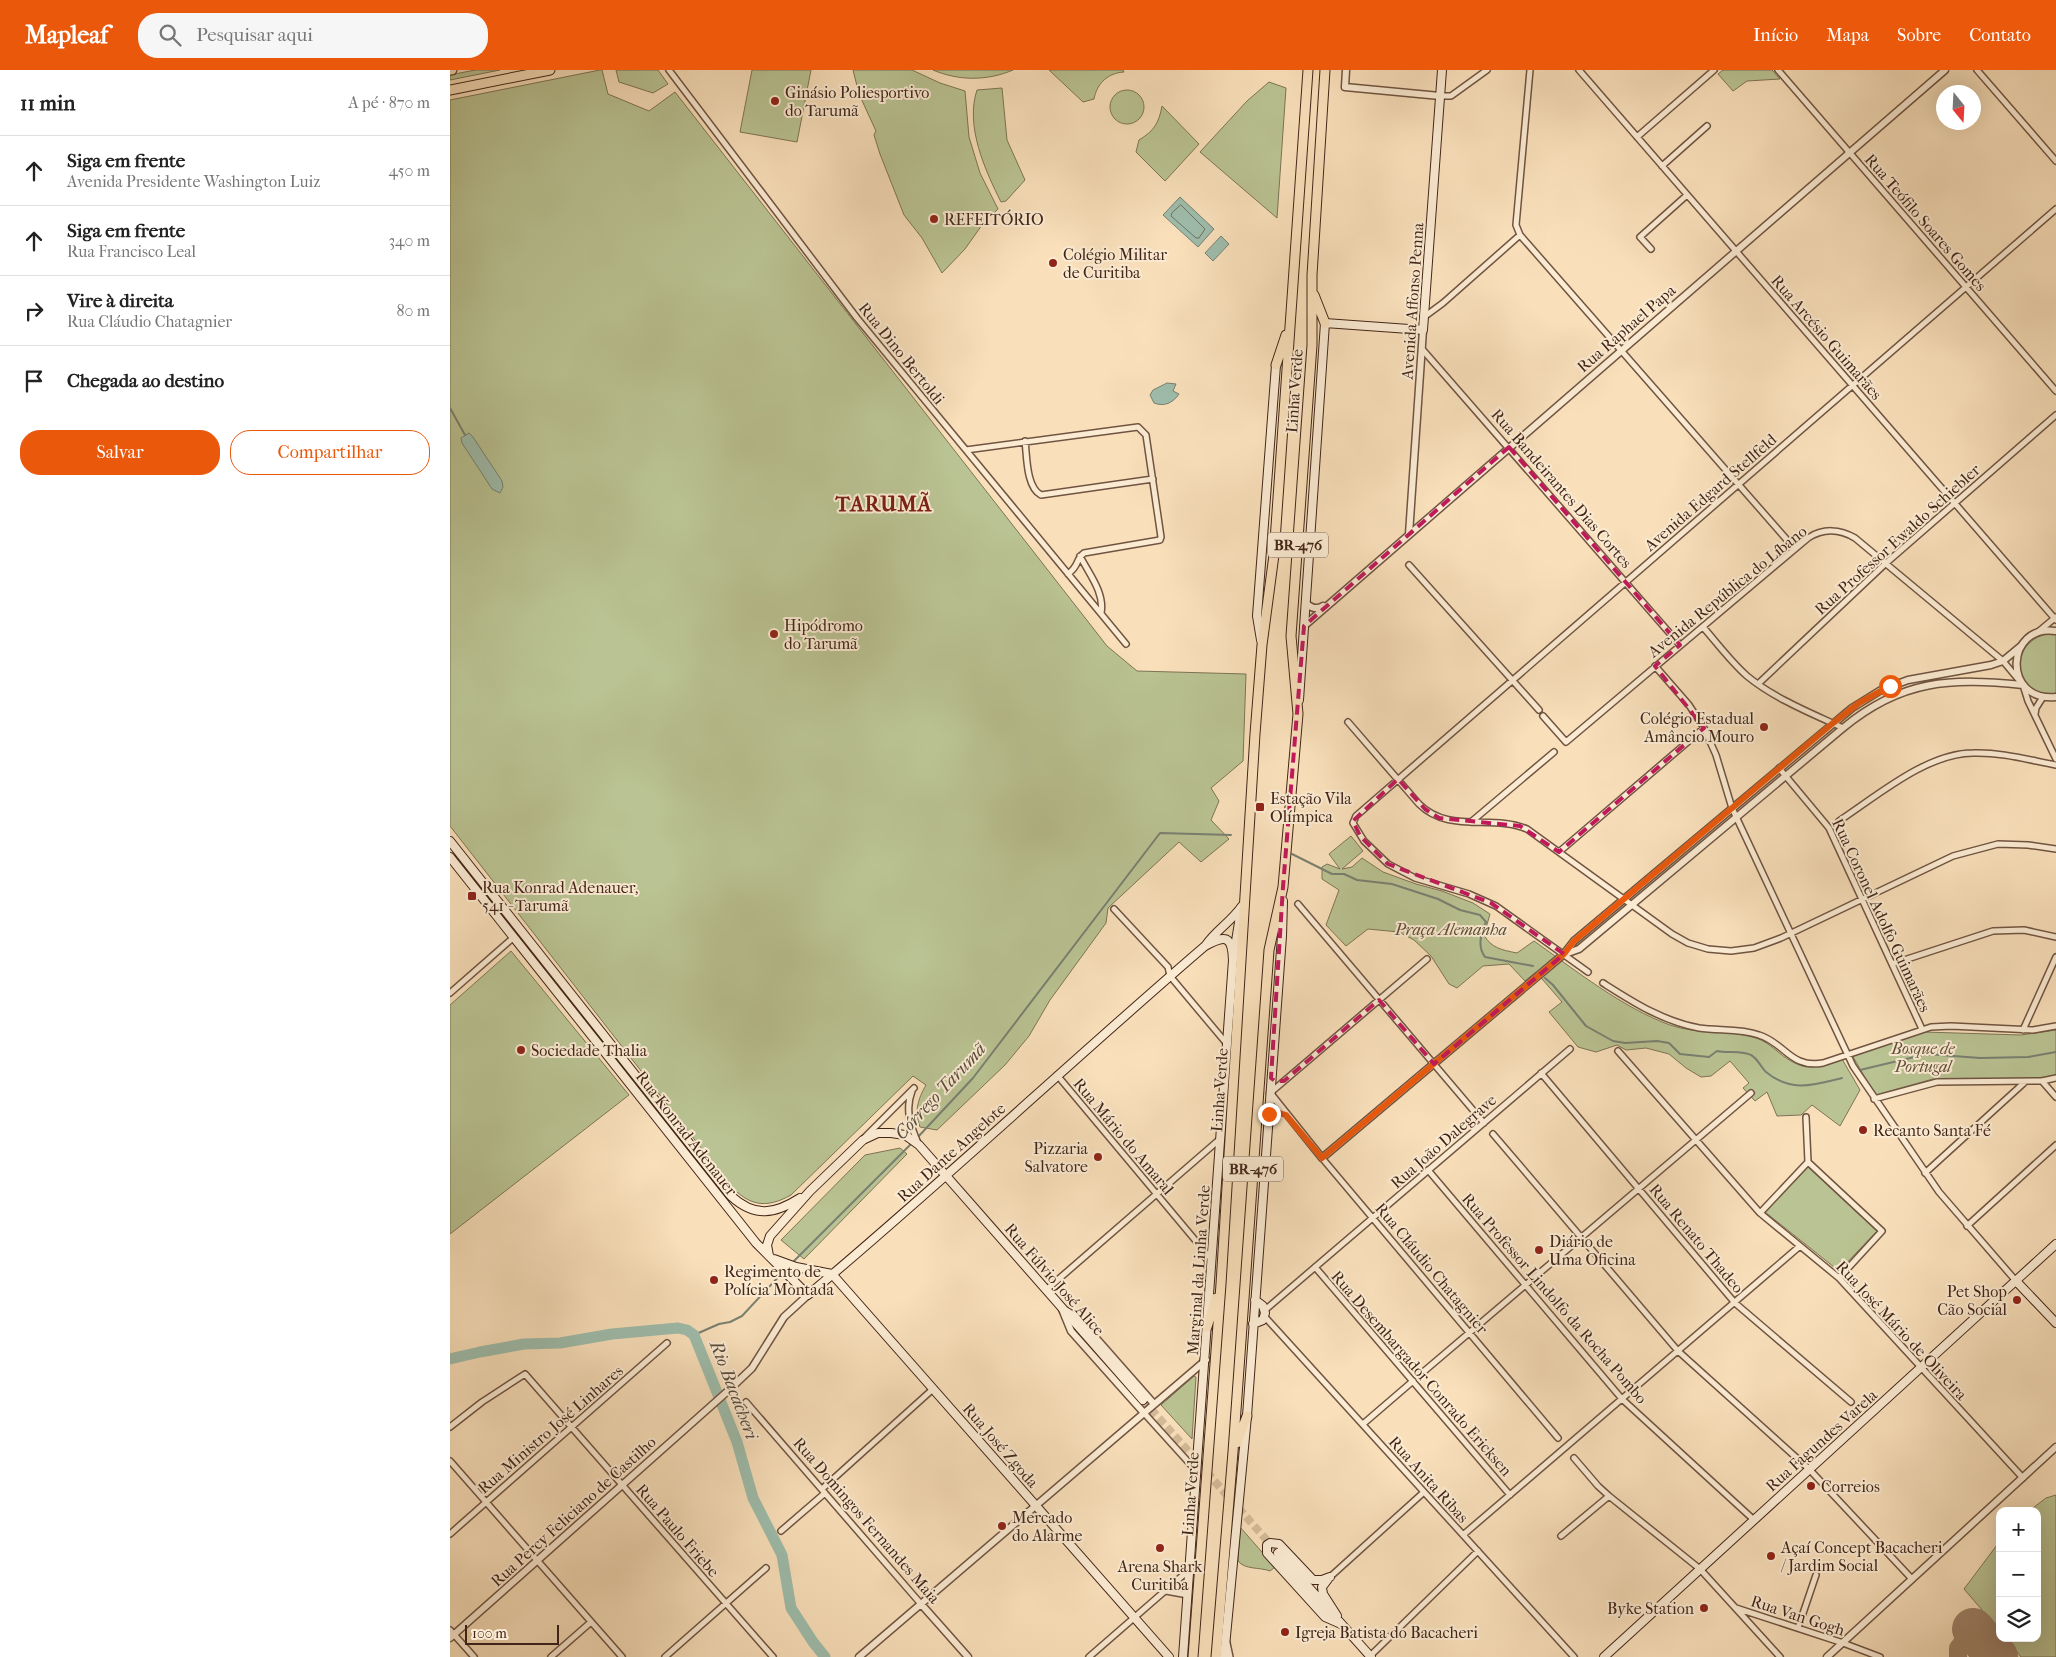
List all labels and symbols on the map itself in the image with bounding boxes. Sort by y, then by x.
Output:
place label: Ginásio Poliesportivo do Tarumã [785,83,929,120]
north arrow [1936,85,1981,130]
marker: Ginásio Poliesportivo do Tarumã [769,95,781,107]
street label: Rua Teófilo Soares Gomes [1861,150,1990,295]
place label: REFEITÓRIO [944,209,1044,229]
marker: REFEITÓRIO [928,213,940,225]
street label: Avenida Affonso Penna [1397,222,1427,381]
place label: Colégio Militar de Curitiba [1063,245,1167,282]
marker: Colégio Militar de Curitiba [1047,257,1059,269]
street label: Rua Arcésio Guimarães [1767,271,1886,404]
street label: Rua Raphael Papa [1573,280,1680,376]
street label: Rua Dino Bertoldi [855,299,949,408]
street label: Linha Verde [1282,348,1307,434]
street label: Rua Bandeirantes Dias Cortes [1487,405,1636,572]
street label: Avenida Edgard Stellfeld [1640,430,1780,556]
street label: Rua Professor Ewaldo Schiebler [1811,460,1984,619]
district label: TARUMÃ [835,491,933,516]
street label: Avenida República do Líbano [1643,521,1811,662]
road number: BR-476 [1268,532,1328,558]
place label: Hipódromo do Tarumã [784,616,863,653]
marker: Hipódromo do Tarumã [768,628,780,640]
route start [1879,675,1902,698]
place label: Colégio Estadual Amâncio Mouro [1640,709,1755,746]
marker: Colégio Estadual Amâncio Mouro [1758,721,1770,733]
place label: Estação Vila Olímpica [1270,789,1352,826]
marker: Estação Vila Olímpica [1254,801,1266,813]
street label: Rua Coronel Adolfo Guimarães [1828,815,1935,1015]
place label: Rua Konrad Adenauer, 541 - Tarumã [482,878,638,915]
marker: Rua Konrad Adenauer, 541 - Tarumã [466,890,478,902]
park label: Praça Alemanha [1394,920,1507,939]
water label: Córrego Tarumã [890,1038,991,1144]
park label: Bosque de Portugal [1890,1039,1955,1076]
place label: Sociedade Thalia [531,1041,648,1060]
marker: Sociedade Thalia [515,1044,527,1056]
street label: Linha Verde [1207,1047,1232,1133]
street label: Rua Konrad Adenauer [632,1067,741,1200]
street label: Rua Mário do Amaral [1069,1074,1178,1199]
street label: Rua João Dalegrave [1387,1090,1500,1192]
street label: Rua Dante Angelote [893,1099,1009,1206]
route end [1258,1103,1281,1126]
place label: Recanto Santa Fé [1873,1121,1991,1140]
marker: Recanto Santa Fé [1857,1124,1869,1136]
place label: Pizzaria Salvatore [1025,1139,1089,1176]
marker: Pizzaria Salvatore [1092,1151,1104,1163]
road number: BR-476 [1223,1156,1283,1182]
street label: Rua Renato Thadeo [1645,1180,1748,1297]
street label: Marginal da Linha Verde [1183,1184,1214,1356]
street label: Rua Professor Lindolfo da Rocha Pombo [1458,1189,1651,1407]
street label: Rua Cláudio Chatagnier [1371,1199,1492,1338]
street label: Rua Fúlvio José Alice [1001,1219,1109,1339]
place label: Diário de Uma Oficina [1549,1232,1636,1269]
marker: Diário de Uma Oficina [1533,1244,1545,1256]
street label: Rua José Mário de Oliveira [1832,1257,1972,1404]
place label: Regimento de Polícia Montada [724,1262,834,1299]
street label: Rua Desembargador Conrado Ericksen [1327,1267,1516,1480]
marker: Regimento de Polícia Montada [708,1274,720,1286]
place label: Pet Shop Cão Social [1937,1282,2008,1319]
marker: Pet Shop Cão Social [2011,1294,2023,1306]
water label: Rio Bacacheri [705,1337,763,1444]
street label: Rua Ministro José Linhares [474,1361,627,1498]
street label: Rua Fagundes Varela [1762,1385,1881,1495]
street label: Rua José Zgoda [959,1399,1043,1492]
street label: Rua Percy Feliciano de Castilho [487,1432,660,1591]
street label: Rua Anita Ribas [1385,1432,1473,1527]
street label: Rua Domingos Fernandes Maia [789,1433,944,1608]
street label: Linha Verde [1178,1451,1203,1537]
place label: Correios [1821,1477,1880,1496]
street label: Rua Paulo Friebe [632,1480,723,1581]
marker: Correios [1805,1480,1817,1492]
place label: Mercado do Alarme [1012,1508,1083,1545]
marker: Mercado do Alarme [996,1520,1008,1532]
place label: Açaí Concept Bacacheri / Jardim Social [1780,1538,1943,1575]
marker: Arena Shark Curitiba [1154,1542,1166,1554]
marker: Açaí Concept Bacacheri / Jardim Social [1765,1550,1777,1562]
place label: Arena Shark Curitiba [1117,1557,1203,1594]
street label: Rua Van Gogh [1748,1591,1847,1640]
place label: Byke Station [1607,1599,1695,1618]
marker: Byke Station [1698,1602,1710,1614]
scale bar [465,1622,559,1645]
place label: Igreja Batista do Bacacheri [1295,1623,1478,1642]
marker: Igreja Batista do Bacacheri [1279,1626,1291,1638]

